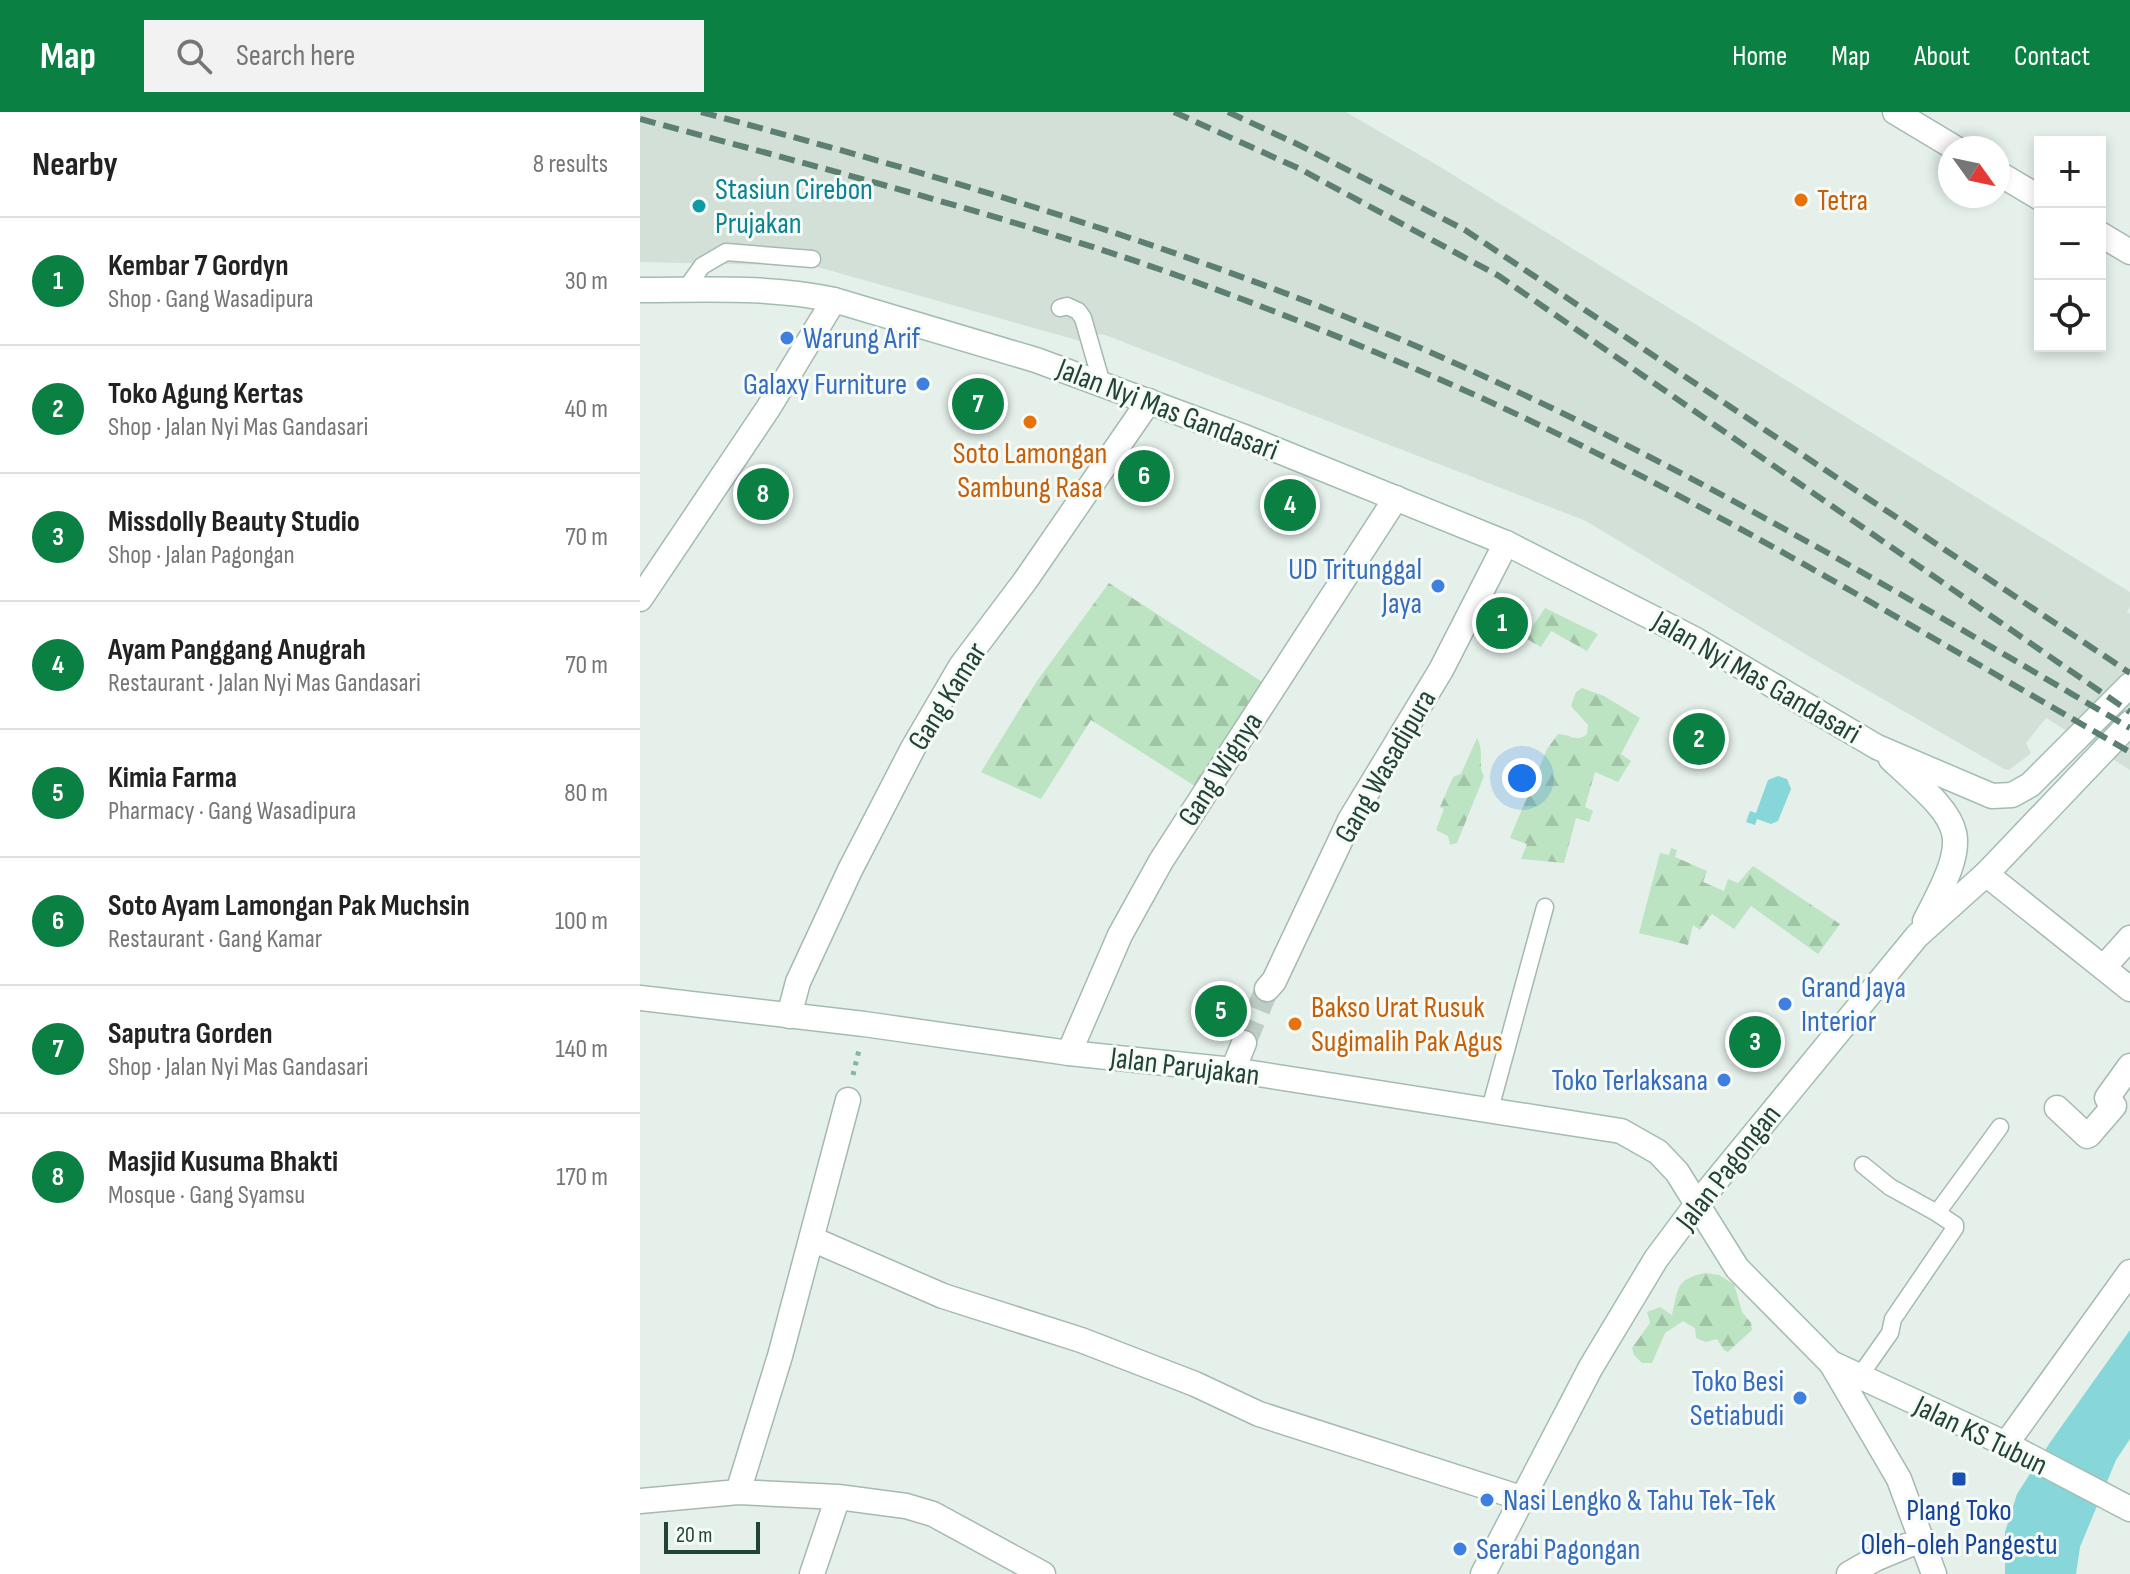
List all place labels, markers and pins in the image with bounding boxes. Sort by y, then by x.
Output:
place label: Stasiun Cirebon Prujakan [715,172,873,242]
place label: Tetra [1817,183,1868,219]
marker: Tetra [1792,191,1810,209]
marker: Stasiun Cirebon Prujakan [690,197,708,215]
place label: Warung Arif [803,321,921,357]
marker: Warung Arif [778,329,796,347]
place label: Galaxy Furniture [743,367,907,403]
pin: 7 [952,374,1004,434]
marker: Galaxy Furniture [914,375,932,393]
marker: Soto Lamongan Sambung Rasa [1021,413,1039,431]
place label: Soto Lamongan Sambung Rasa [953,436,1107,506]
pin: 6 [1118,446,1170,506]
pin: 8 [737,464,789,524]
pin: 4 [1264,475,1316,535]
place label: UD Tritunggal Jaya [1288,552,1422,622]
marker: UD Tritunggal Jaya [1429,577,1447,595]
pin: 1 [1476,593,1528,653]
pin: 2 [1673,709,1725,769]
place label: Grand Jaya Interior [1801,970,1906,1040]
pin: 5 [1195,981,1247,1041]
place label: Bakso Urat Rusuk Sugimalih Pak Agus [1311,990,1503,1060]
marker: Grand Jaya Interior [1776,995,1794,1013]
pin: 3 [1729,1012,1781,1072]
marker: Bakso Urat Rusuk Sugimalih Pak Agus [1286,1015,1304,1033]
place label: Toko Terlaksana [1552,1063,1708,1099]
marker: Toko Terlaksana [1715,1071,1733,1089]
place label: Toko Besi Setiabudi [1690,1364,1784,1434]
marker: Toko Besi Setiabudi [1791,1389,1809,1407]
marker: Plang Toko Oleh-oleh Pangestu [1950,1470,1968,1488]
place label: Nasi Lengko & Tahu Tek-Tek [1503,1483,1776,1519]
marker: Nasi Lengko & Tahu Tek-Tek [1478,1491,1496,1509]
place label: Plang Toko Oleh-oleh Pangestu [1860,1493,2058,1563]
place label: Serabi Pagongan [1476,1532,1640,1568]
marker: Serabi Pagongan [1451,1540,1469,1558]

